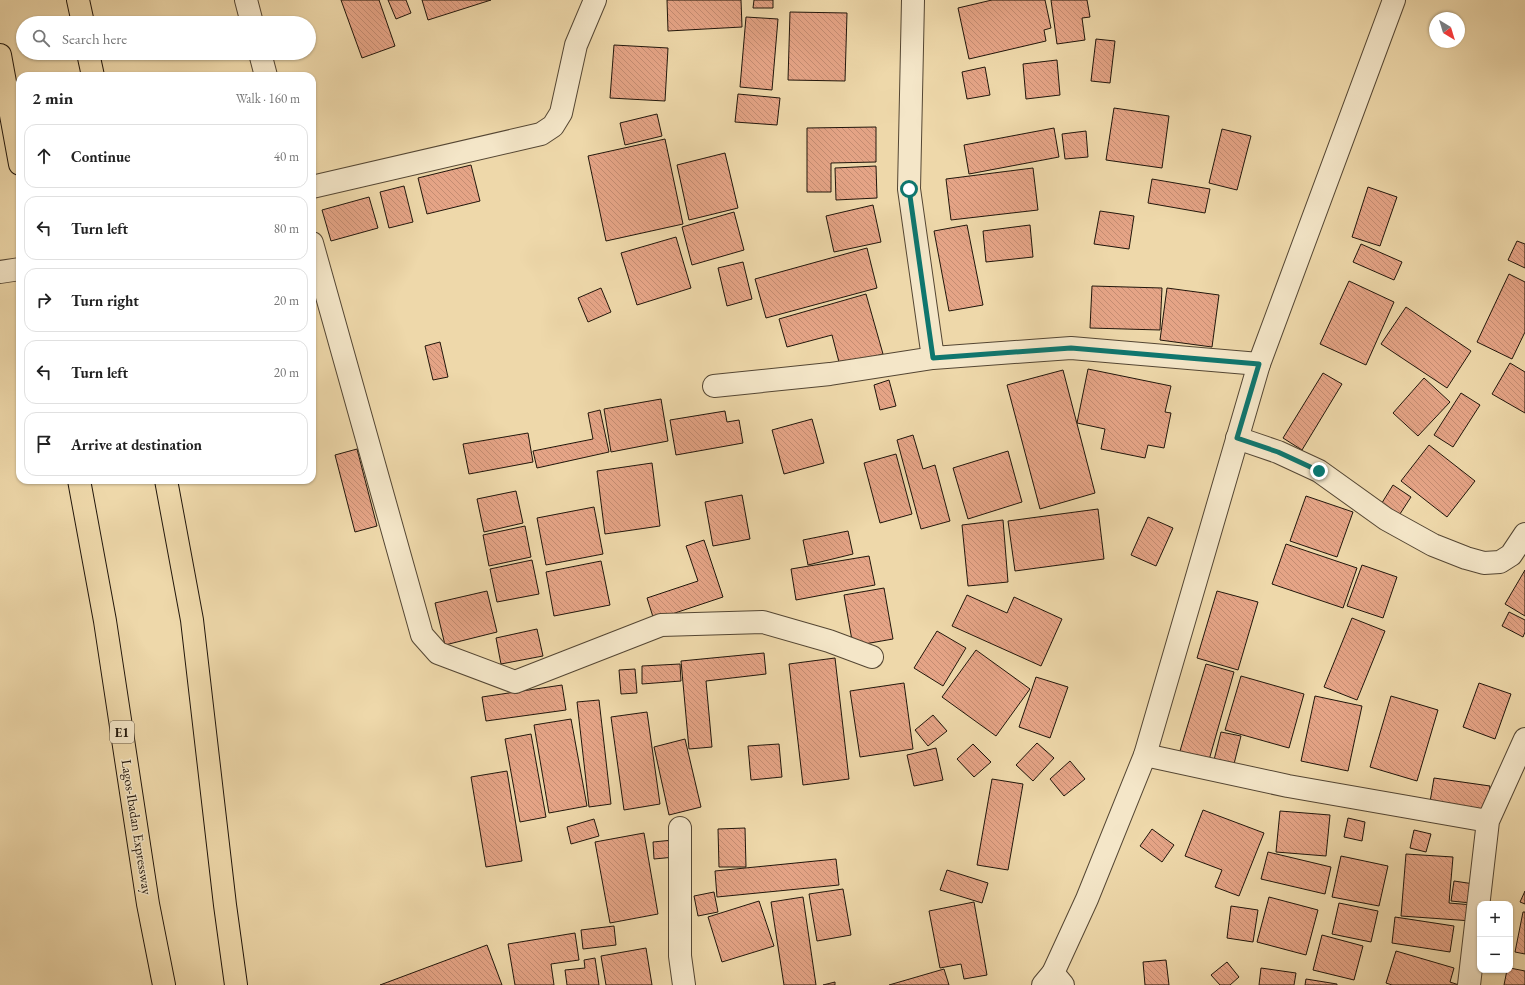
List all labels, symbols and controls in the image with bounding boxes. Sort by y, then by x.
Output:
north arrow [1429,12,1465,48]
search box [16,16,316,60]
icon: search [30,27,52,49]
text: Search here [62,29,127,48]
text: 2 min [32,87,73,109]
text: Walk · 160 m [236,90,300,107]
icon: ahead [33,145,55,167]
text: Continue [71,147,131,166]
text: 40 m [274,148,299,165]
route start [900,180,918,198]
icon: left [33,217,55,239]
text: Turn left [71,219,128,238]
text: 80 m [274,220,299,237]
icon: right [33,289,55,311]
text: Turn right [71,291,139,310]
text: 20 m [274,292,299,309]
icon: left [33,361,55,383]
text: Turn left [71,363,128,382]
text: 20 m [274,364,299,381]
icon: arrive [33,433,55,455]
text: Arrive at destination [71,435,202,454]
route end [1310,462,1328,480]
road number: E1 [110,721,134,743]
street label: Lagos-Ibadan Expressway [117,758,157,897]
map controls [1477,901,1513,973]
button: + [1477,901,1513,937]
button: − [1477,937,1513,973]

